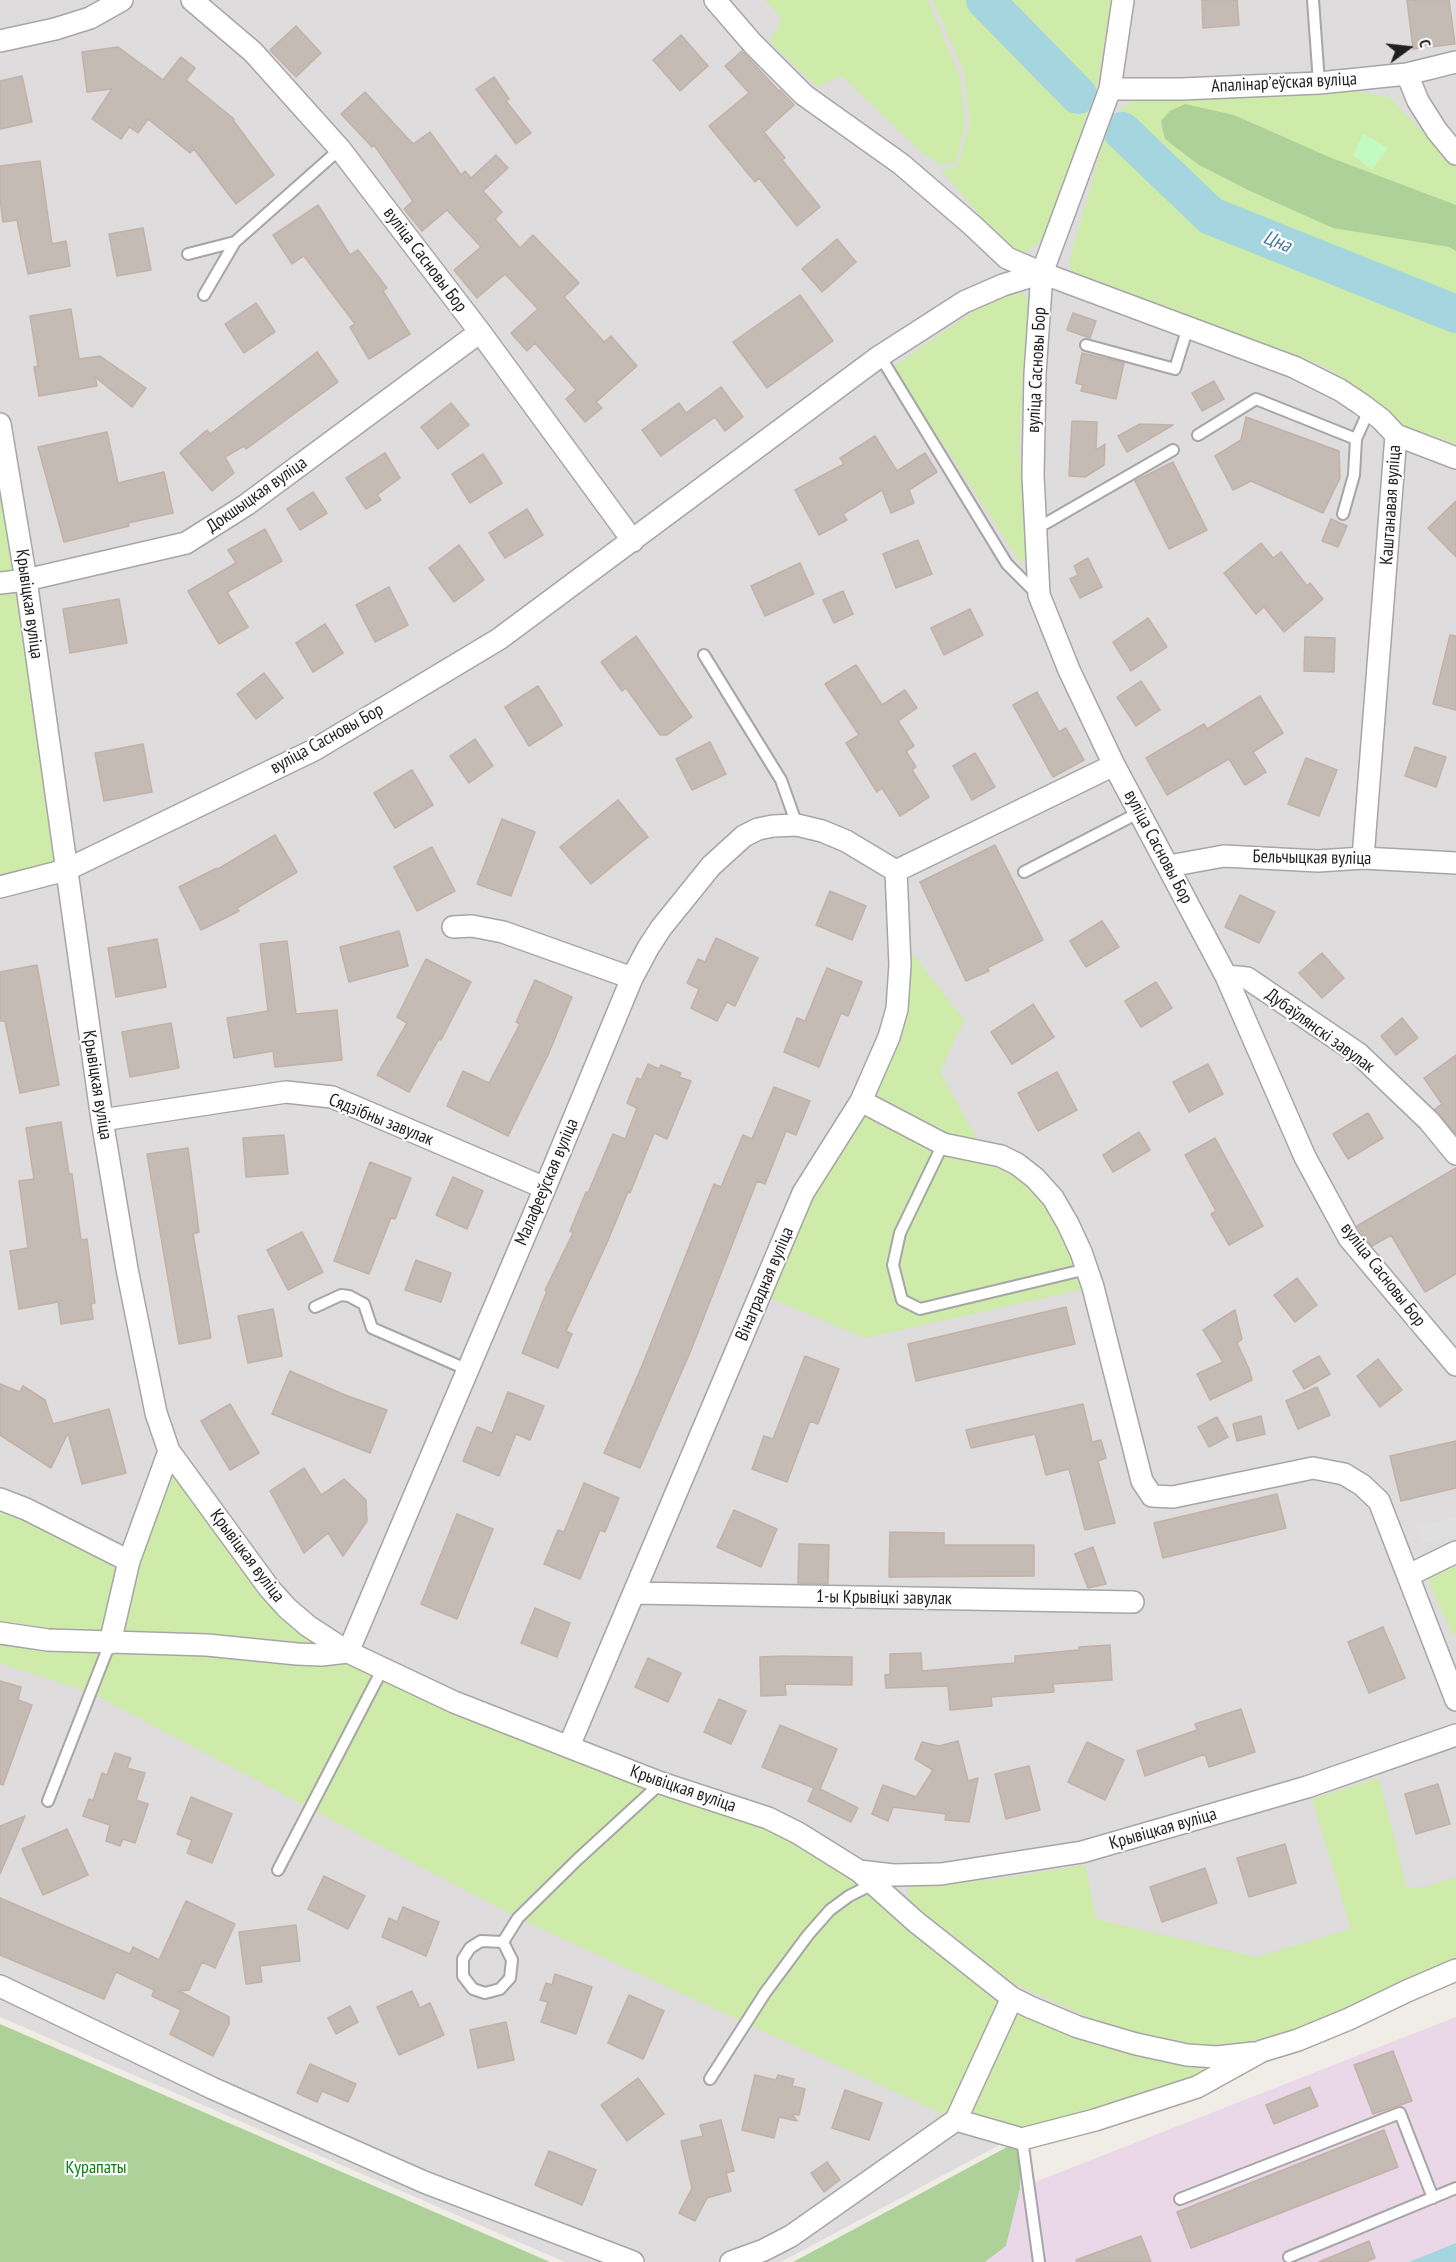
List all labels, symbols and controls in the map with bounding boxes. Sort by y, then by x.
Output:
north arrow [1378,18,1438,78]
text: С [1415,37,1436,49]
street label: Апалінарʼеўская вуліца [1211,68,1357,98]
street label: вуліца Сасновы Бор [379,203,471,317]
water label: Цна [1260,226,1294,258]
street label: вуліца Сасновы Бор [1023,307,1051,433]
street label: Каштанавая вуліца [1376,444,1406,566]
street label: Докшыцкая вуліца [203,452,311,538]
street label: Крывіцкая вуліца [11,548,47,660]
street label: вуліца Сасновы Бор [267,699,387,779]
street label: вуліца Сасновы Бор [1119,786,1197,908]
street label: Бельчыцкая вуліца [1252,846,1372,870]
street label: Дубаўлянскі завулак [1261,984,1379,1078]
street label: Крывіцкая вуліца [78,1029,116,1141]
street label: Сядзібны завулак [326,1089,436,1151]
street label: Малафееўская вуліца [511,1115,583,1249]
street label: вуліца Сасновы Бор [1336,1219,1430,1331]
street label: Вінаградная вуліца [731,1224,799,1344]
street label: Крывіцкая вуліца [205,1505,289,1607]
street label: 1-ы Крывіцкі завулак [816,1586,952,1610]
street label: Крывіцкая вуліца [627,1761,739,1817]
street label: Крывіцкая вуліца [1107,1803,1219,1855]
park label: Курапаты [66,2157,126,2179]

